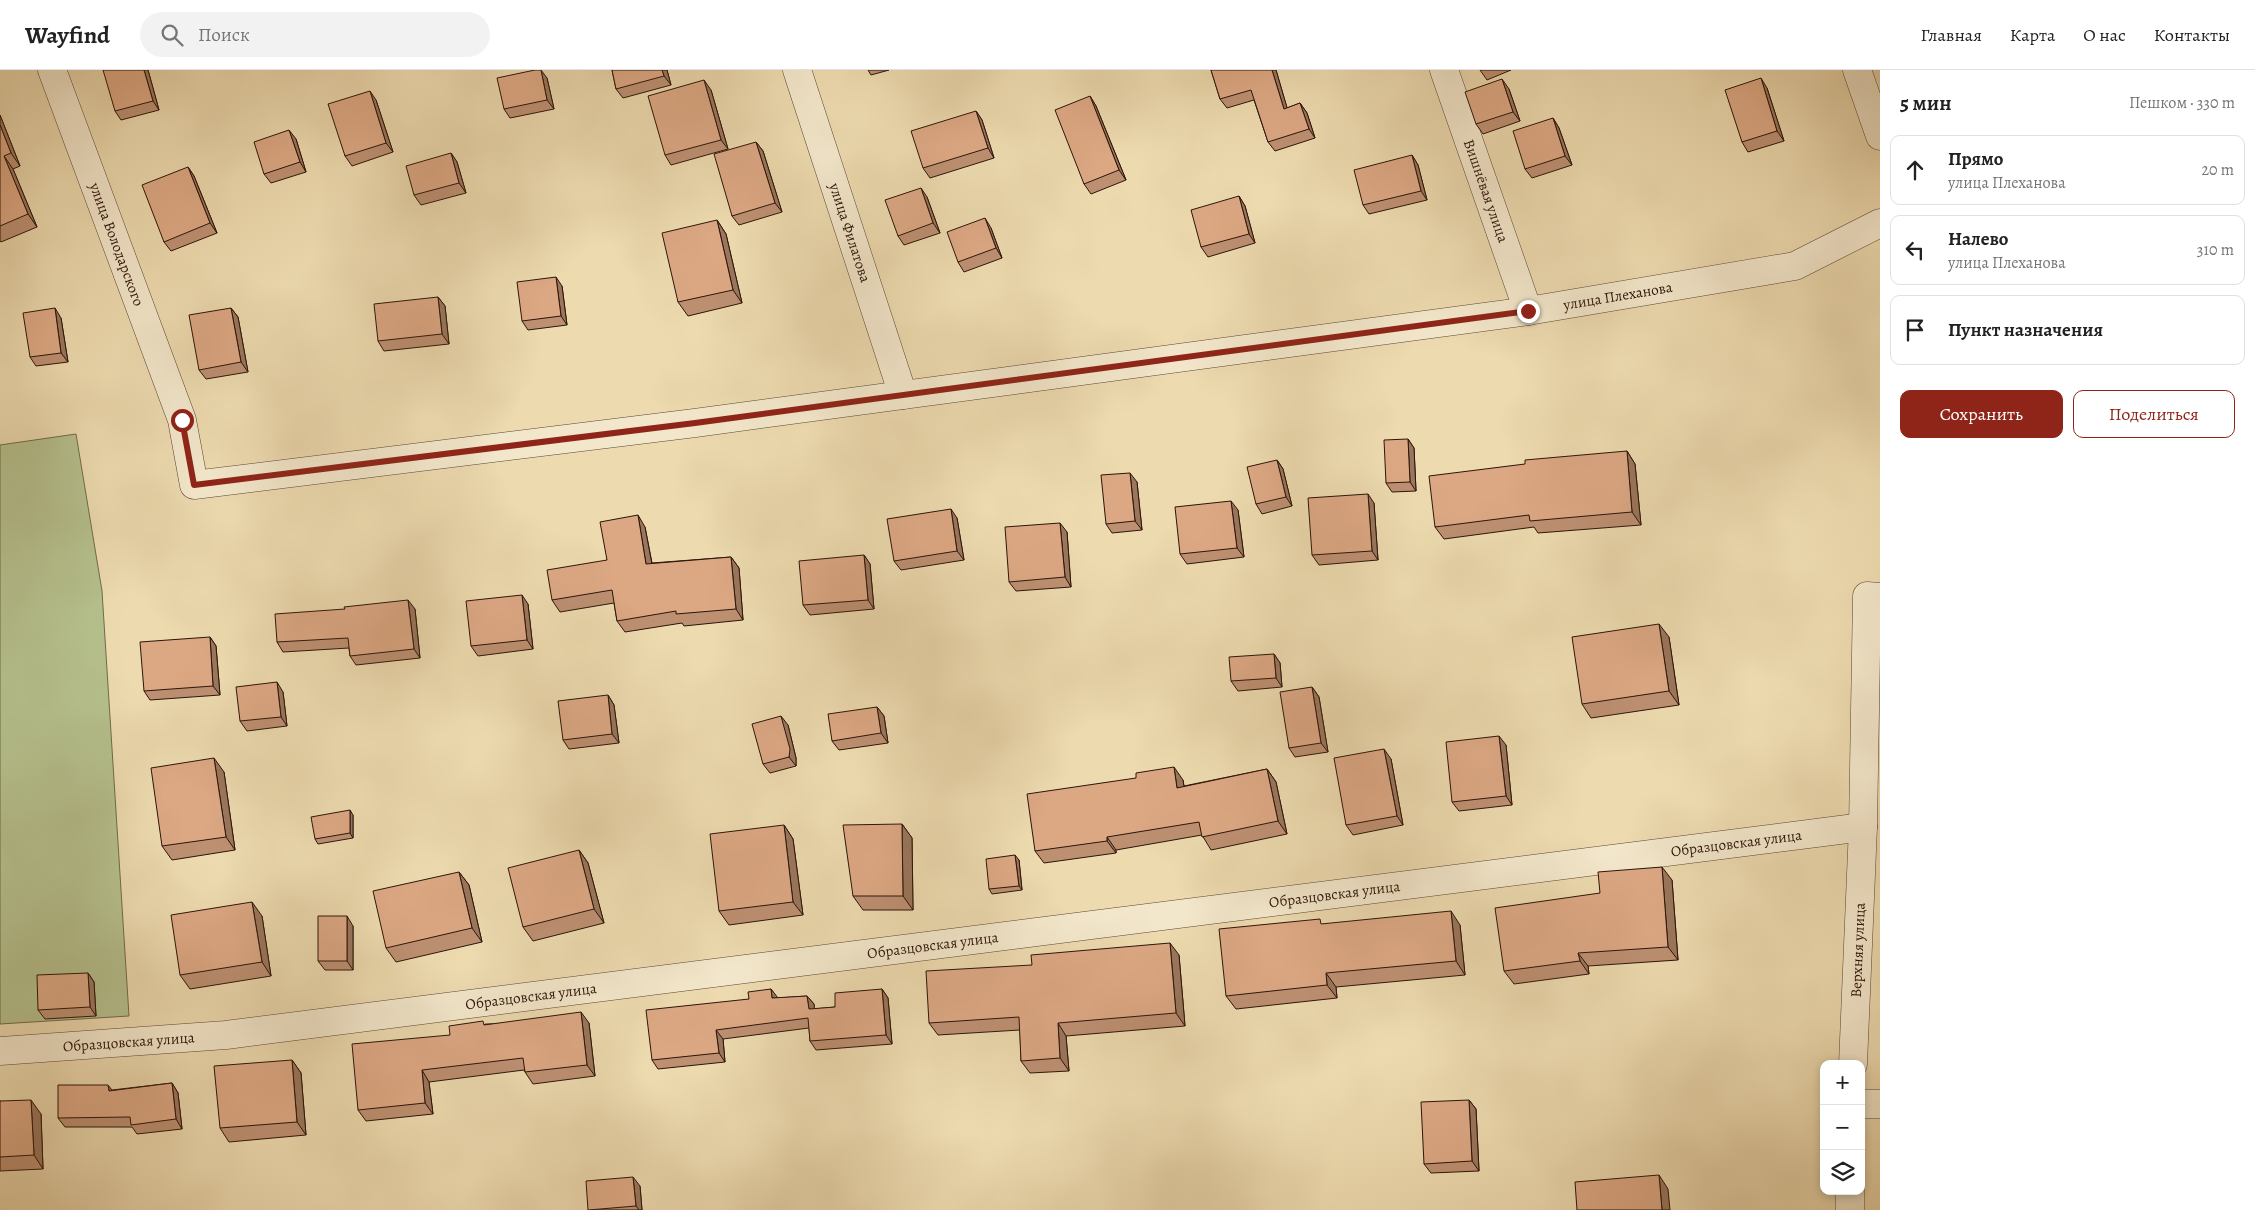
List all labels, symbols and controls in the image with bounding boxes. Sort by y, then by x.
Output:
search box [140,12,490,57]
text: Wayfind [25,19,110,51]
icon: search [158,21,186,49]
text: Поиск [198,22,250,48]
text: Главная [1921,23,1982,47]
text: Карта [2010,23,2055,47]
text: О нас [2083,23,2126,47]
text: Контакты [2154,23,2230,47]
text: 5 мин [1900,89,1952,117]
text: Пешком · 330 m [2129,92,2235,114]
street label: Вишнёвая улица [1459,137,1513,245]
text: Прямо [1948,146,2003,172]
icon: ahead [1901,156,1929,184]
text: 20 m [2201,159,2234,181]
text: улица Плеханова [1948,172,2066,194]
street label: улица Володарского [84,179,149,309]
street label: улица Филатова [824,179,876,285]
text: Налево [1948,226,2008,252]
icon: left [1901,236,1929,264]
text: 310 m [2197,239,2234,261]
text: улица Плеханова [1948,252,2066,274]
street label: улица Плеханова [1561,277,1674,315]
route end [1517,300,1540,323]
icon: arrive [1901,316,1929,344]
text: Пункт назначения [1948,317,2103,343]
button: Сохранить [1900,390,2063,438]
button: Поделиться [2073,390,2235,438]
route start [171,409,194,432]
street label: Образцовская улица [1670,825,1803,861]
street label: Образцовская улица [1268,876,1401,912]
street label: Верхняя улица [1846,902,1870,998]
street label: Образцовская улица [866,927,1000,963]
street label: Образцовская улица [464,978,598,1014]
street label: Образцовская улица [62,1027,195,1057]
map controls [1820,1060,1865,1195]
button: + [1820,1060,1865,1105]
button: − [1820,1105,1865,1150]
button: layers [1820,1150,1865,1195]

